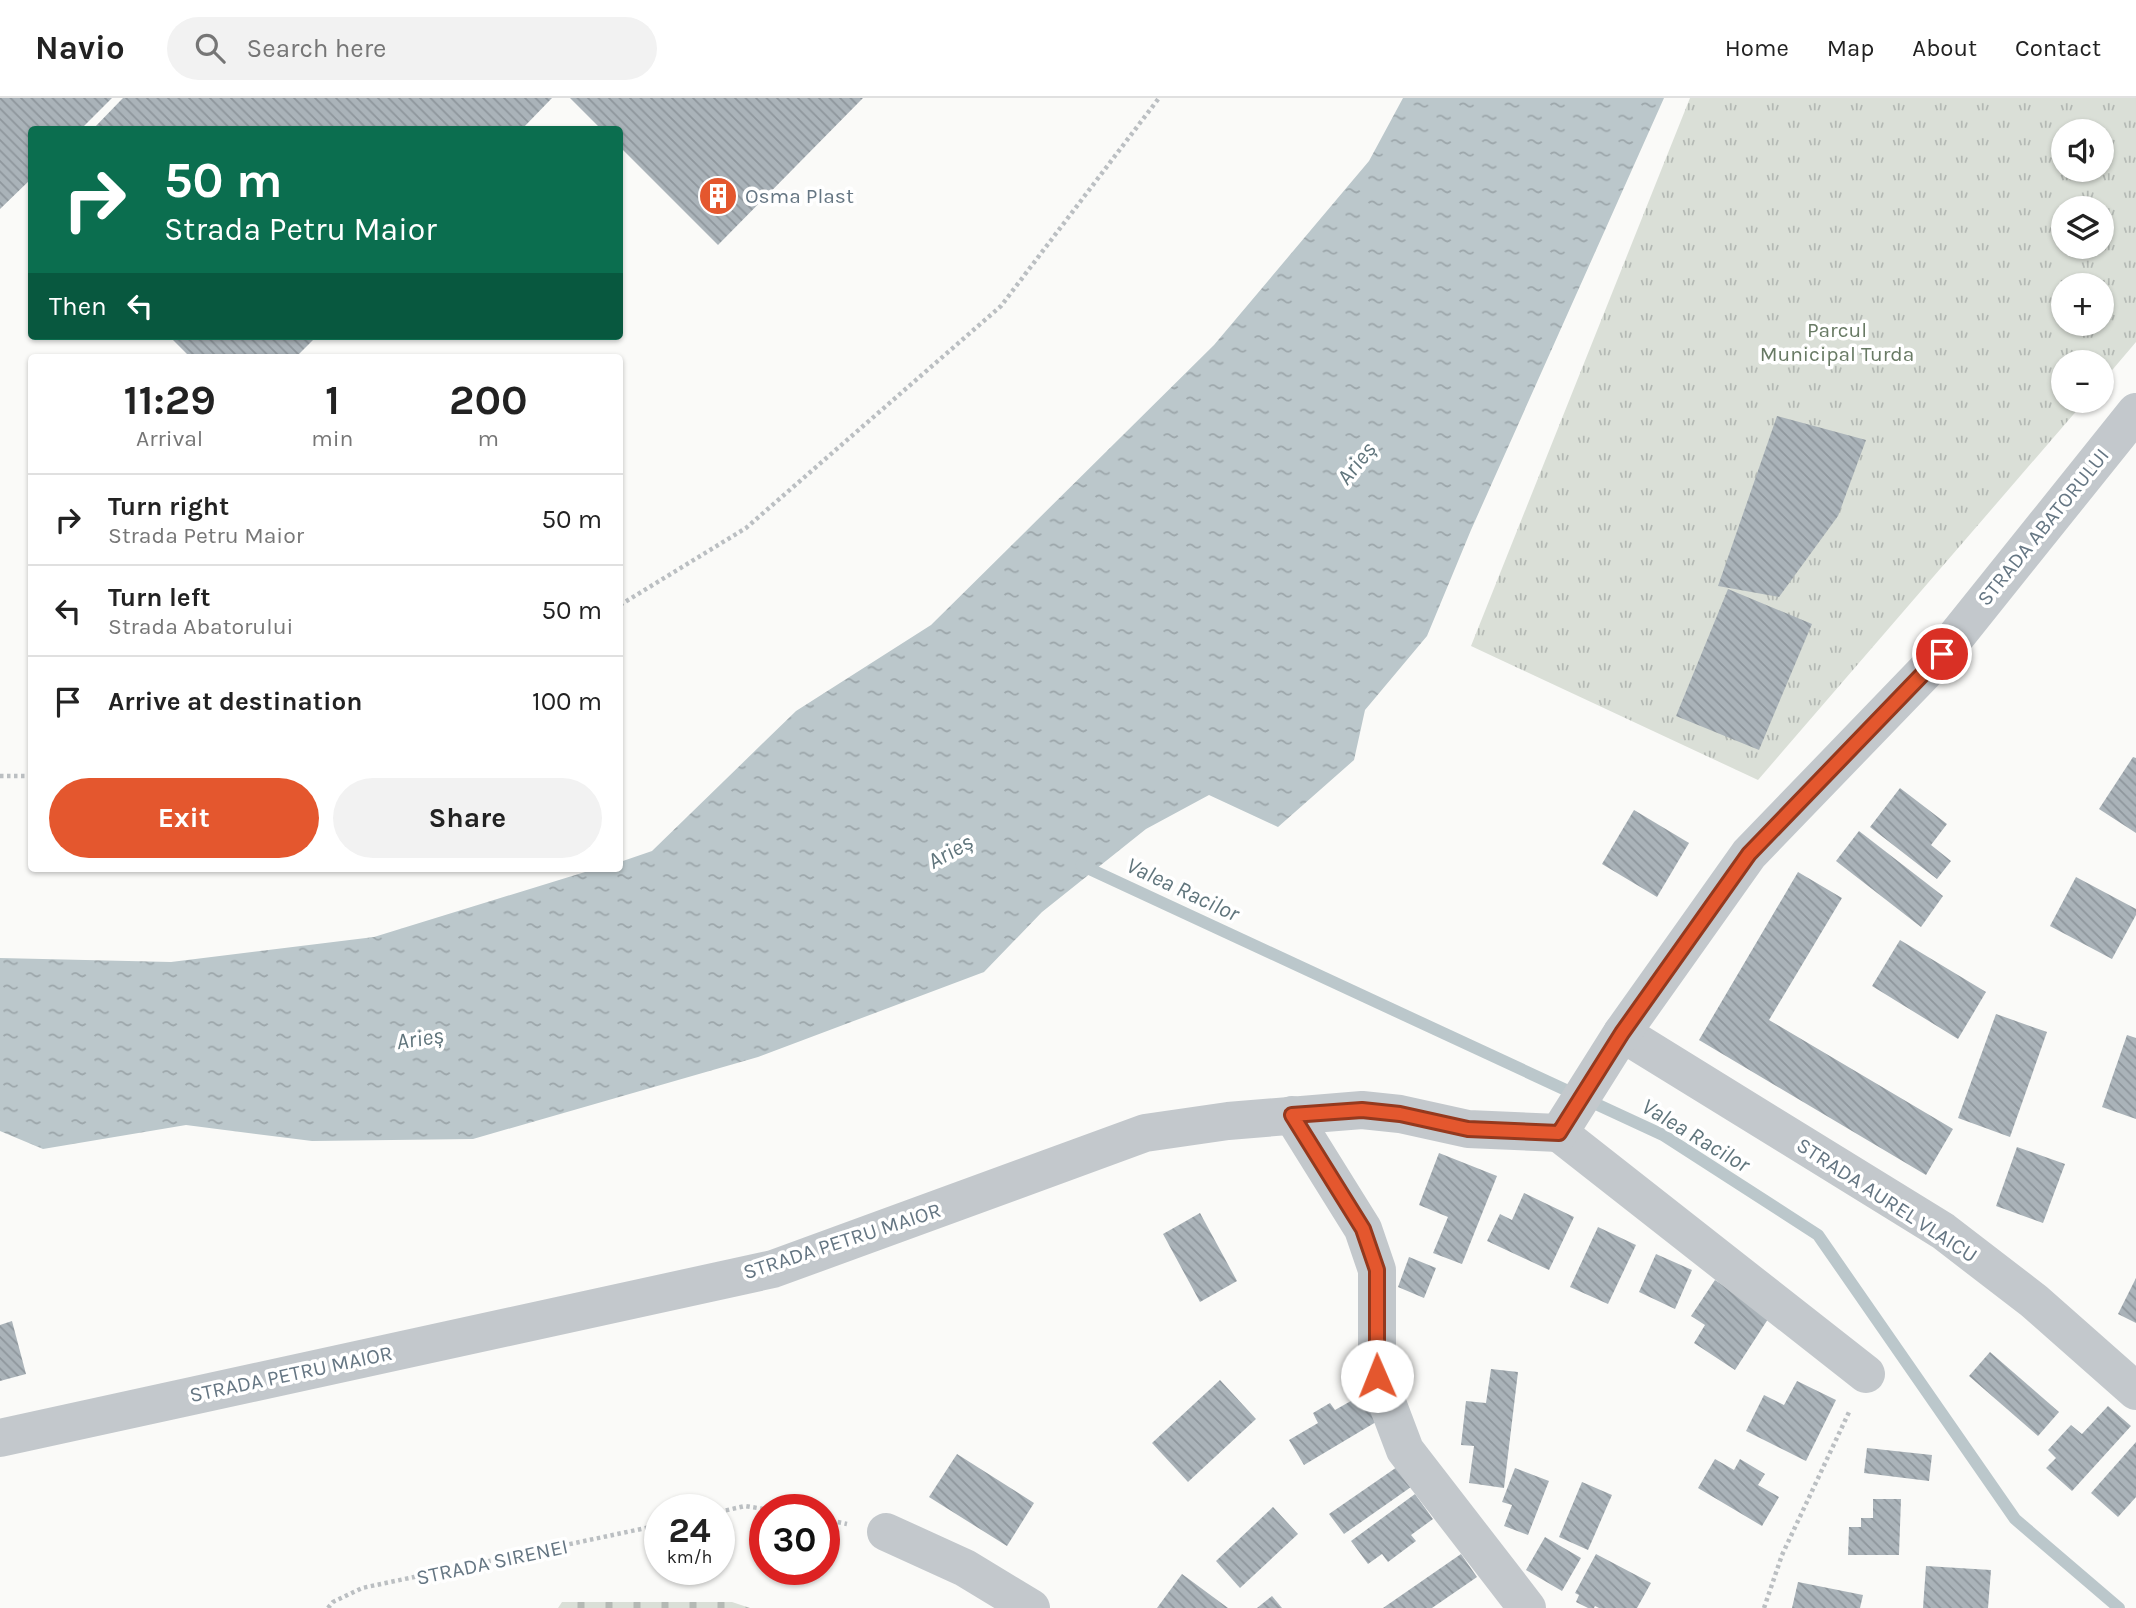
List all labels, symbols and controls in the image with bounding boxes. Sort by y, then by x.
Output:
search box [167,17,657,80]
text: Navio [35,29,125,67]
icon: search [191,29,229,67]
text: Search here [247,33,386,64]
text: Home [1725,34,1789,62]
text: Map [1827,34,1874,62]
text: About [1912,34,1977,62]
text: Contact [2015,34,2101,62]
map controls [2051,119,2114,413]
button: sound [2051,119,2114,182]
text: 50 m [164,152,282,209]
icon: right [49,154,140,245]
building icon: Osma Plast [697,175,739,217]
place label: Osma Plast [745,184,854,208]
button: layers [2051,196,2114,259]
text: Strada Petru Maior [164,211,437,248]
button: + [2051,273,2114,336]
icon: left [121,287,159,325]
text: Then [49,291,107,322]
park label: Parcul Municipal Turda [1760,318,1914,366]
button: − [2051,350,2114,413]
text: 11:29 [123,375,216,425]
text: 1 [325,375,340,425]
text: 200 [449,375,528,425]
text: Arrival [136,425,203,452]
text: min [311,425,354,452]
text: m [477,425,499,452]
water label: Arieș [1331,436,1382,490]
street label: STRADA ABATORULUI [1972,444,2114,610]
text: Turn right [108,491,229,522]
icon: right [49,501,87,539]
text: 50 m [541,504,602,535]
text: Strada Petru Maior [108,522,304,549]
text: Turn left [108,582,210,613]
icon: left [49,592,87,630]
text: 50 m [541,595,602,626]
text: Strada Abatorului [108,613,293,640]
pin [1912,624,1972,684]
icon: arrive [1923,635,1961,673]
icon: arrive [49,683,87,721]
text: Arrive at destination [108,686,362,717]
text: 100 m [532,686,602,717]
button: Exit [49,778,319,858]
button: Share [333,778,602,858]
water label: Arieș [923,828,978,875]
water label: Valea Racilor [1122,852,1245,928]
water label: Arieș [395,1022,446,1055]
water label: Valea Racilor [1637,1093,1756,1179]
street label: STRADA AUREL VLAICU [1792,1133,1982,1267]
street label: STRADA PETRU MAIOR [740,1198,944,1284]
position arrow [1340,1339,1414,1413]
street label: STRADA PETRU MAIOR [187,1341,395,1407]
speed limit sign: 30 [749,1494,840,1585]
text: 24 [669,1510,711,1551]
street label: STRADA SIRENEI [414,1534,570,1590]
text: km/h [667,1546,712,1568]

